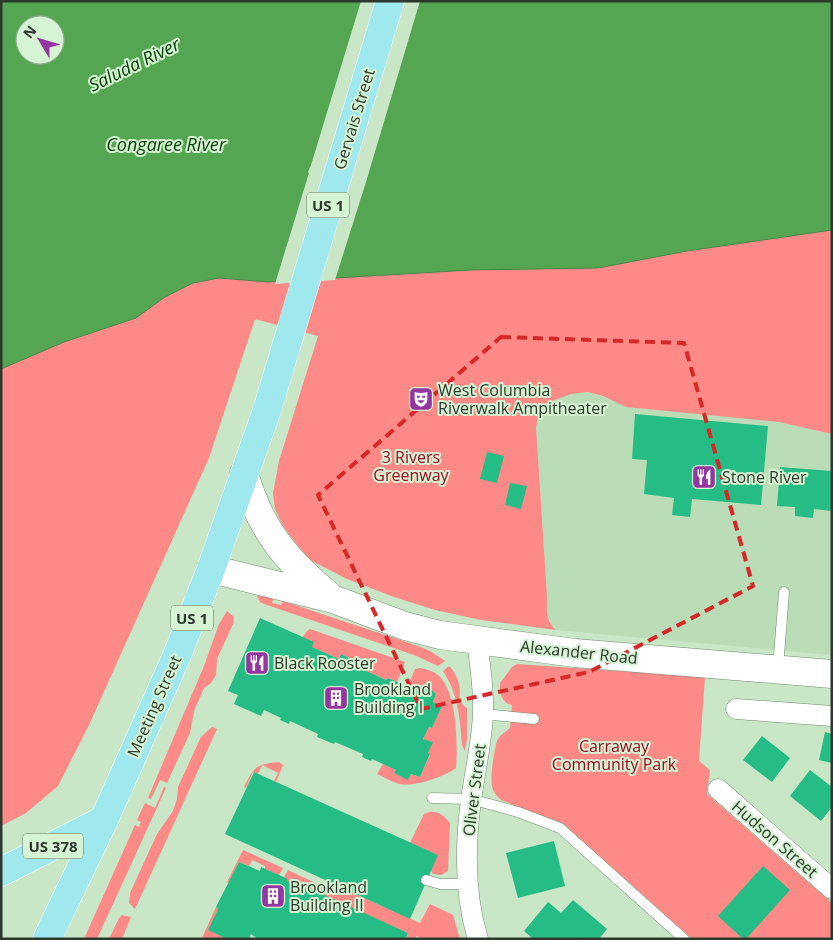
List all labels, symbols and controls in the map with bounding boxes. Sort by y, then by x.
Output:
north arrow [15,15,65,65]
text: N [18,21,40,42]
water label: Saluda River [84,31,184,96]
street label: Gervais Street [328,66,380,172]
water label: Congaree River [106,132,227,156]
road number: US 1 [307,192,349,218]
place label: West Columbia Riverwalk Ampitheater [438,379,607,419]
theatre icon: West Columbia Riverwalk Ampitheater [408,386,434,412]
park label: 3 Rivers Greenway [373,446,450,486]
restaurant icon: Stone River [691,464,717,490]
place label: Stone River [722,466,807,488]
road number: US 1 [171,606,213,630]
street label: Alexander Road [519,635,639,669]
restaurant icon: Black Rooster [244,650,270,676]
street label: Meeting Street [122,651,186,760]
place label: Black Rooster [274,652,376,674]
place label: Brookland Building I [354,678,431,718]
building icon: Brookland Building I [323,685,349,711]
park label: Carraway Community Park [552,735,677,775]
street label: Oliver Street [457,742,491,837]
street label: Hudson Street [727,795,823,883]
road number: US 378 [23,834,83,858]
place label: Brookland Building II [290,876,367,916]
building icon: Brookland Building II [260,883,286,909]

